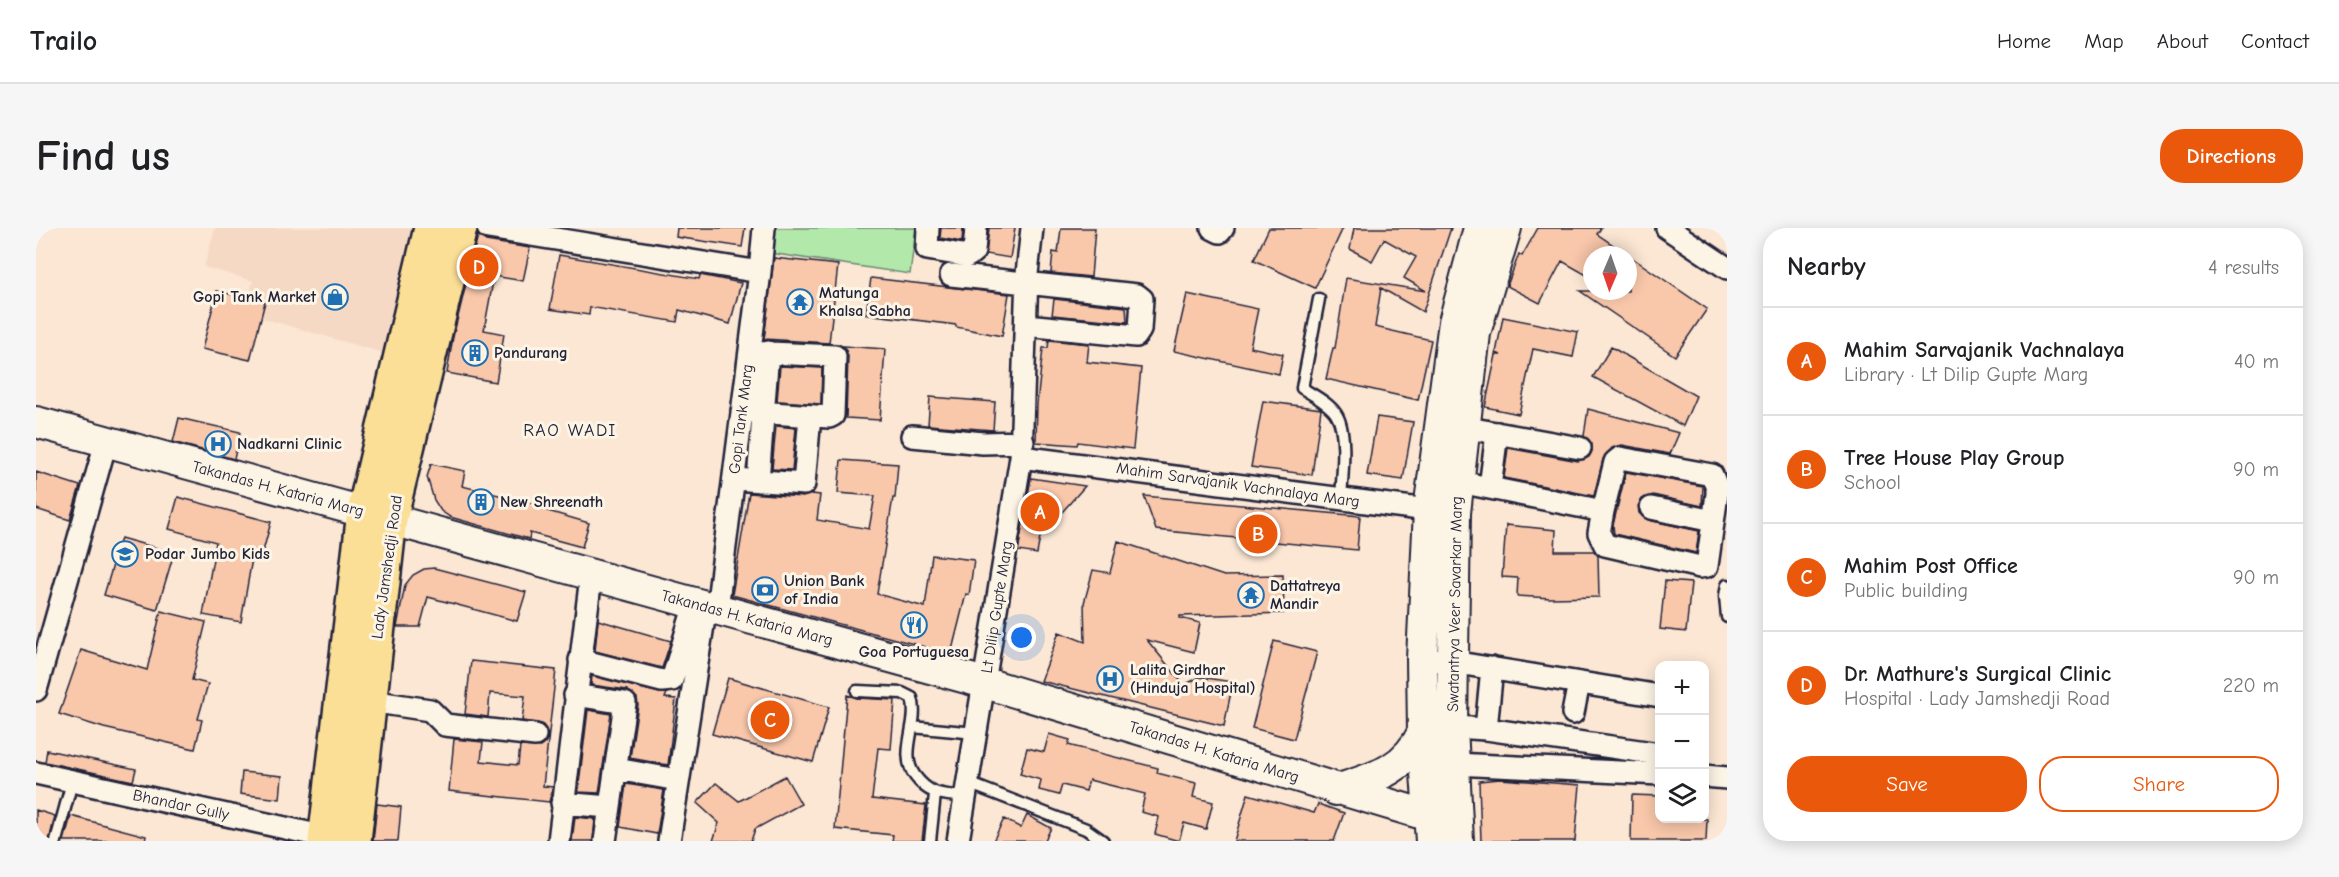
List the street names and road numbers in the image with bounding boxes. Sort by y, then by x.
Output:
street label: Gopi Tank Marg [725,363,757,475]
street label: Takandas H. Kataria Marg [190,457,366,521]
street label: Mahim Sarvajanik Vachnalaya Marg [1115,459,1361,511]
street label: Lady Jamshedji Road [368,494,406,640]
street label: Swatantrya Veer Savarkar Marg [1444,496,1466,712]
street label: Lt Dilip Gupte Marg [978,539,1016,675]
street label: Takandas H. Kataria Marg [659,586,835,650]
street label: Takandas H. Kataria Marg [1127,718,1301,786]
street label: Bhandar Gully [131,786,232,824]

